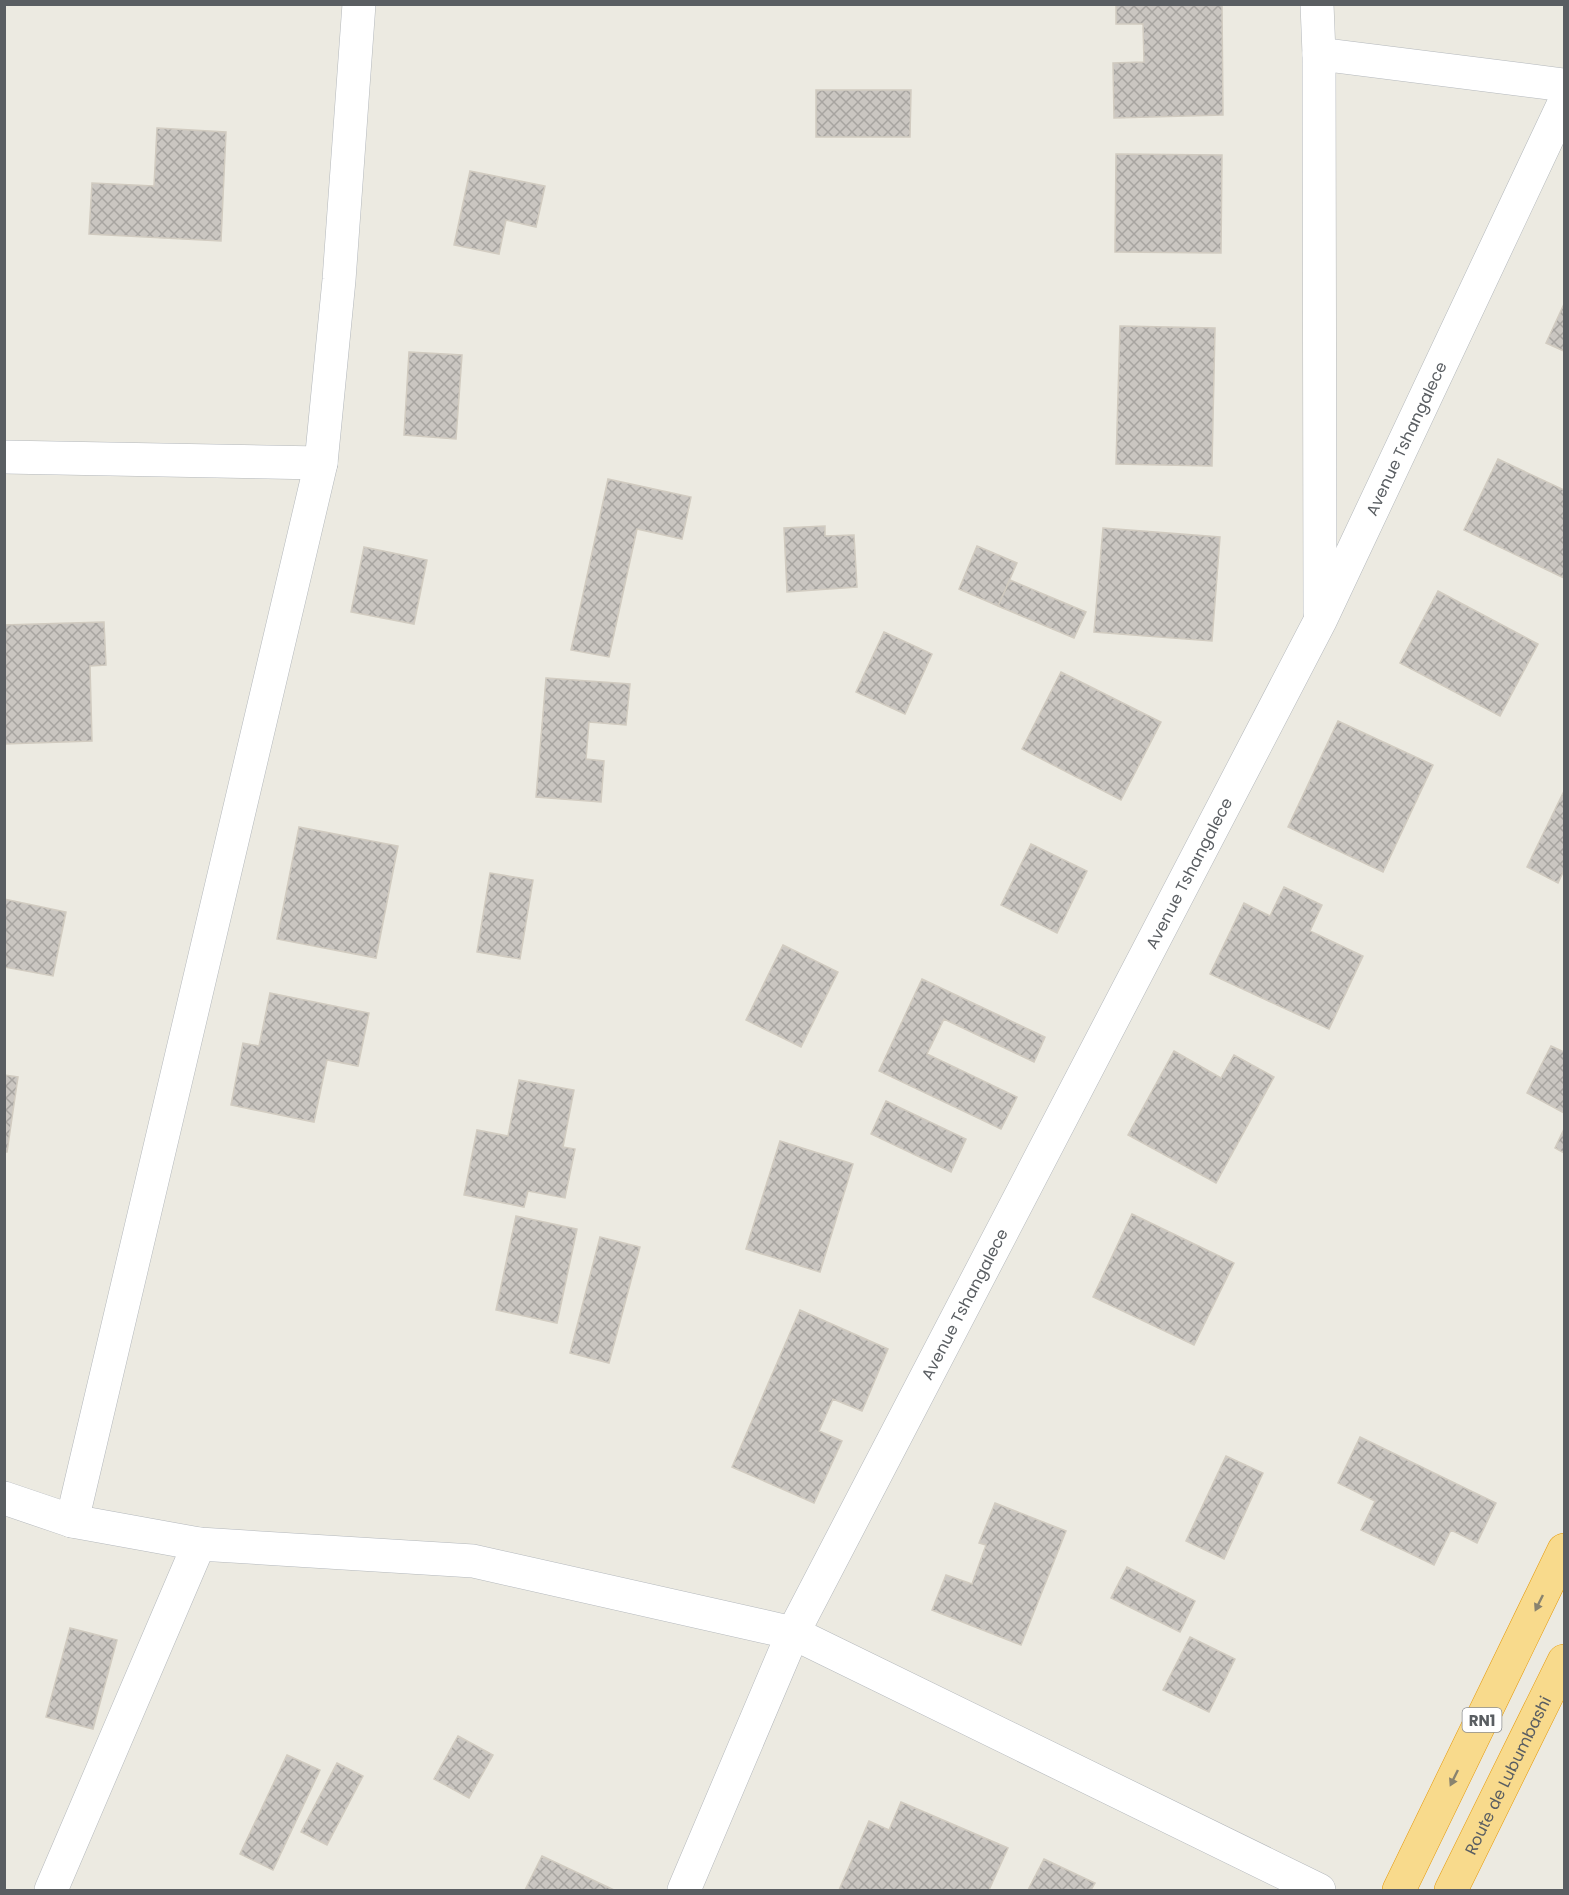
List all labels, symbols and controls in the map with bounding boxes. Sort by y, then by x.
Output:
street label: Avenue Tshangalece [1360,357,1452,519]
street label: Avenue Tshangalece [1140,793,1238,953]
street label: Avenue Tshangalece [915,1224,1013,1384]
one-way arrow [1534,1594,1543,1611]
street label: Route de Lubumbashi [1459,1692,1557,1858]
road number: RN1 [1462,1708,1502,1732]
one-way arrow [1449,1770,1458,1787]

